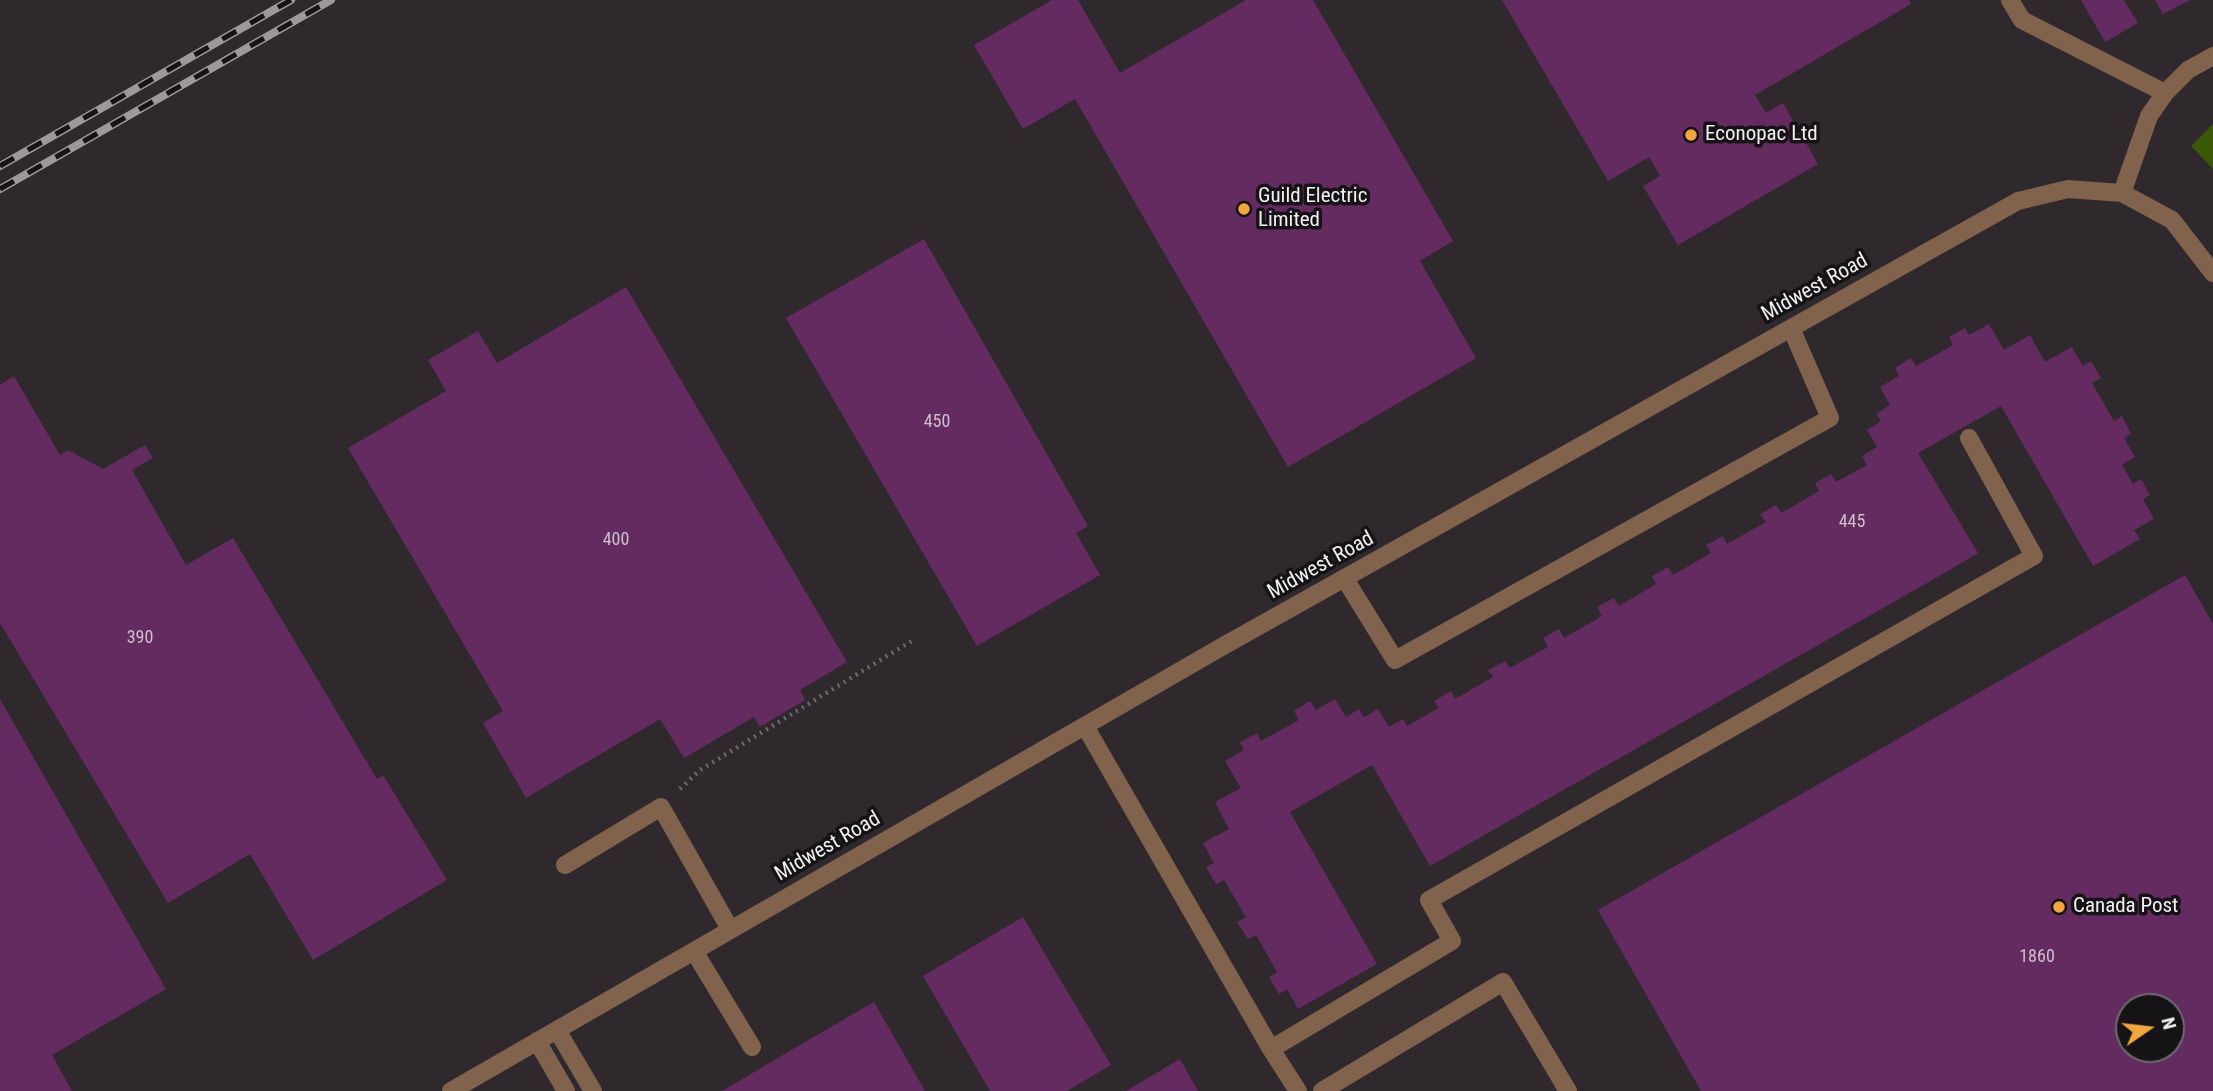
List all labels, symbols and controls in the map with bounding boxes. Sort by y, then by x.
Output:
place label: Econopac Ltd [1705,122,1818,148]
marker: Econopac Ltd [1683,127,1699,143]
place label: Guild Electric Limited [1258,184,1367,234]
marker: Guild Electric Limited [1236,201,1252,217]
street label: Midwest Road [1758,249,1872,327]
house number: 450 [924,411,950,433]
house number: 445 [1839,511,1865,533]
street label: Midwest Road [1264,527,1378,605]
house number: 400 [603,529,629,551]
house number: 390 [127,627,153,649]
street label: Midwest Road [771,807,885,887]
place label: Canada Post [2073,894,2178,920]
marker: Canada Post [2051,899,2067,915]
house number: 1860 [2019,946,2055,968]
north arrow [2115,993,2185,1063]
text: N [2156,1015,2181,1032]

